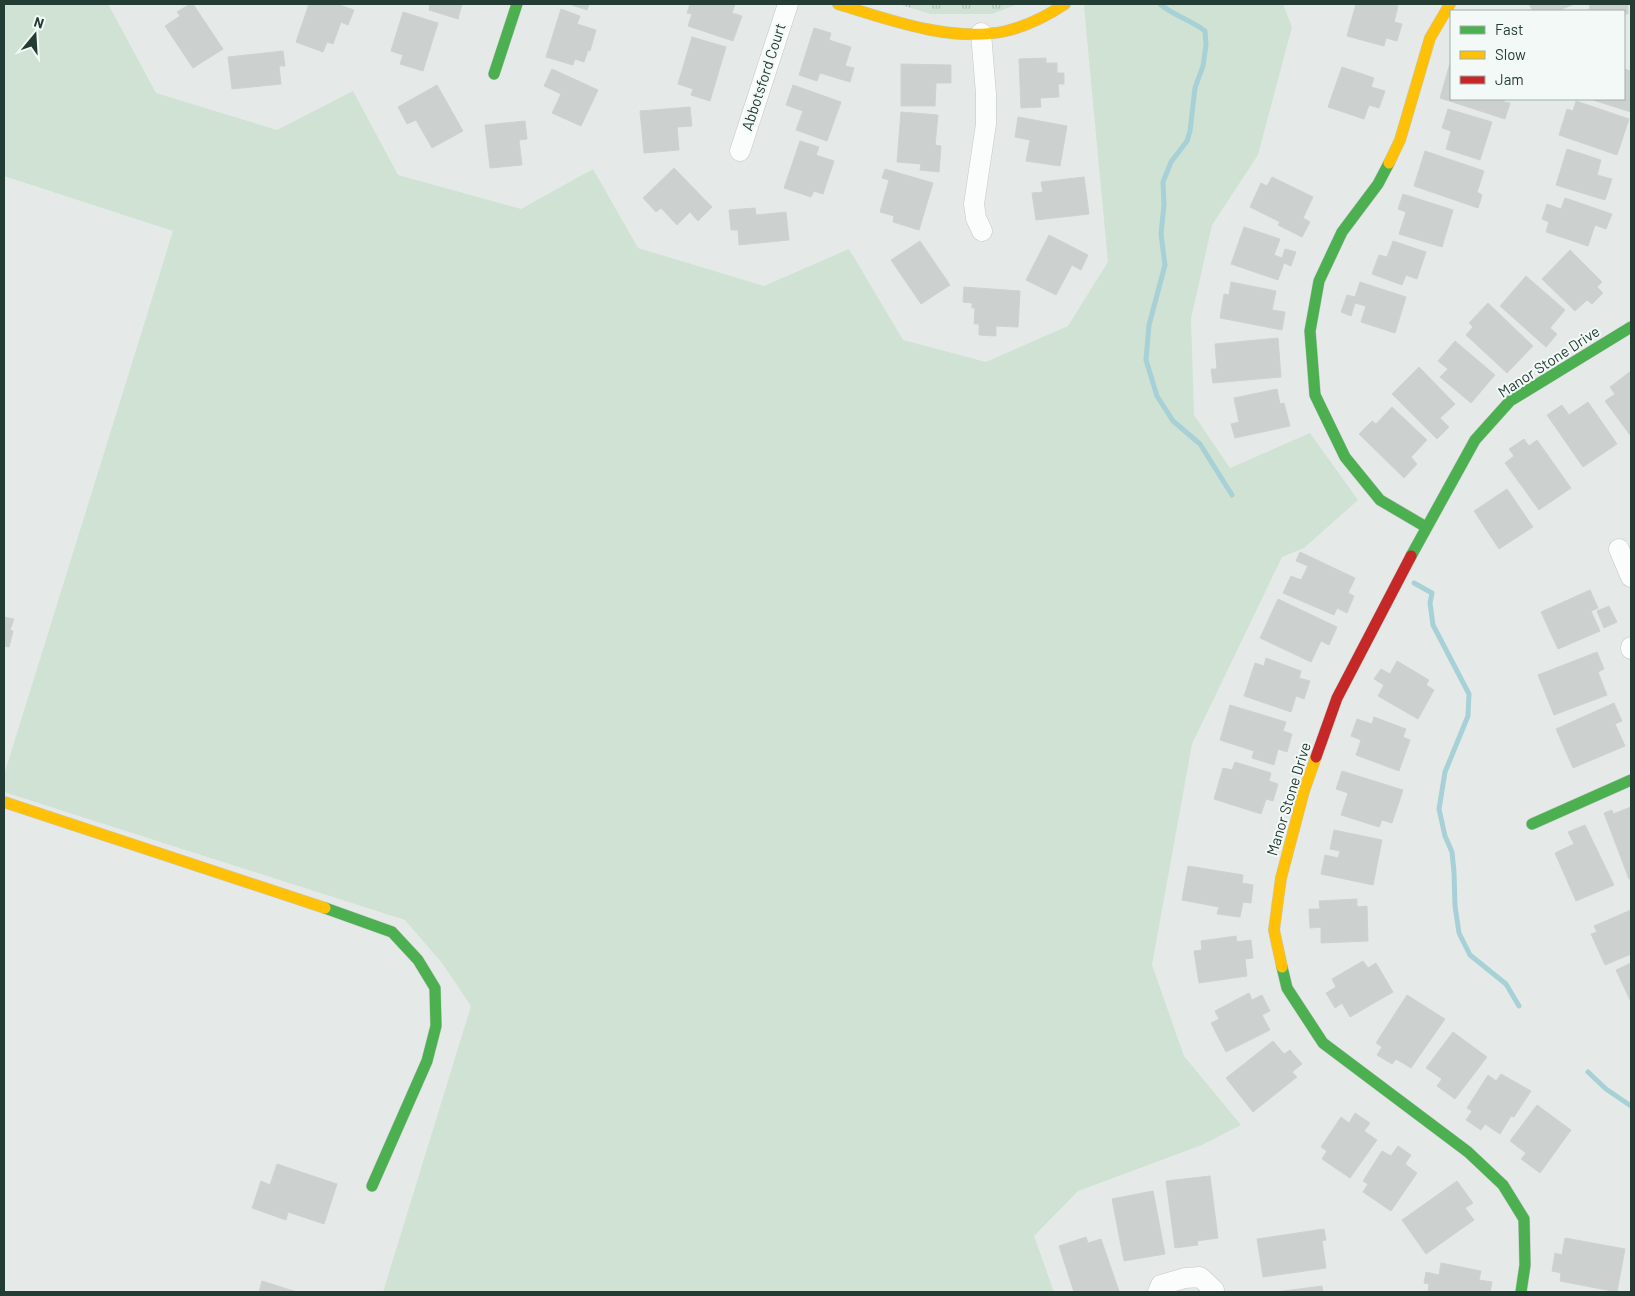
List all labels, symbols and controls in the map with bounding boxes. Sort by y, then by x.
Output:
north arrow [10,10,60,60]
legend [1450,10,1625,100]
text: N [32,13,46,32]
text: Fast [1495,20,1523,38]
street label: Abbotsford Court [737,21,789,133]
text: Slow [1495,45,1526,63]
text: Jam [1495,70,1524,88]
street label: Manor Stone Drive [1494,322,1603,401]
street label: Manor Stone Drive [1262,740,1314,858]

